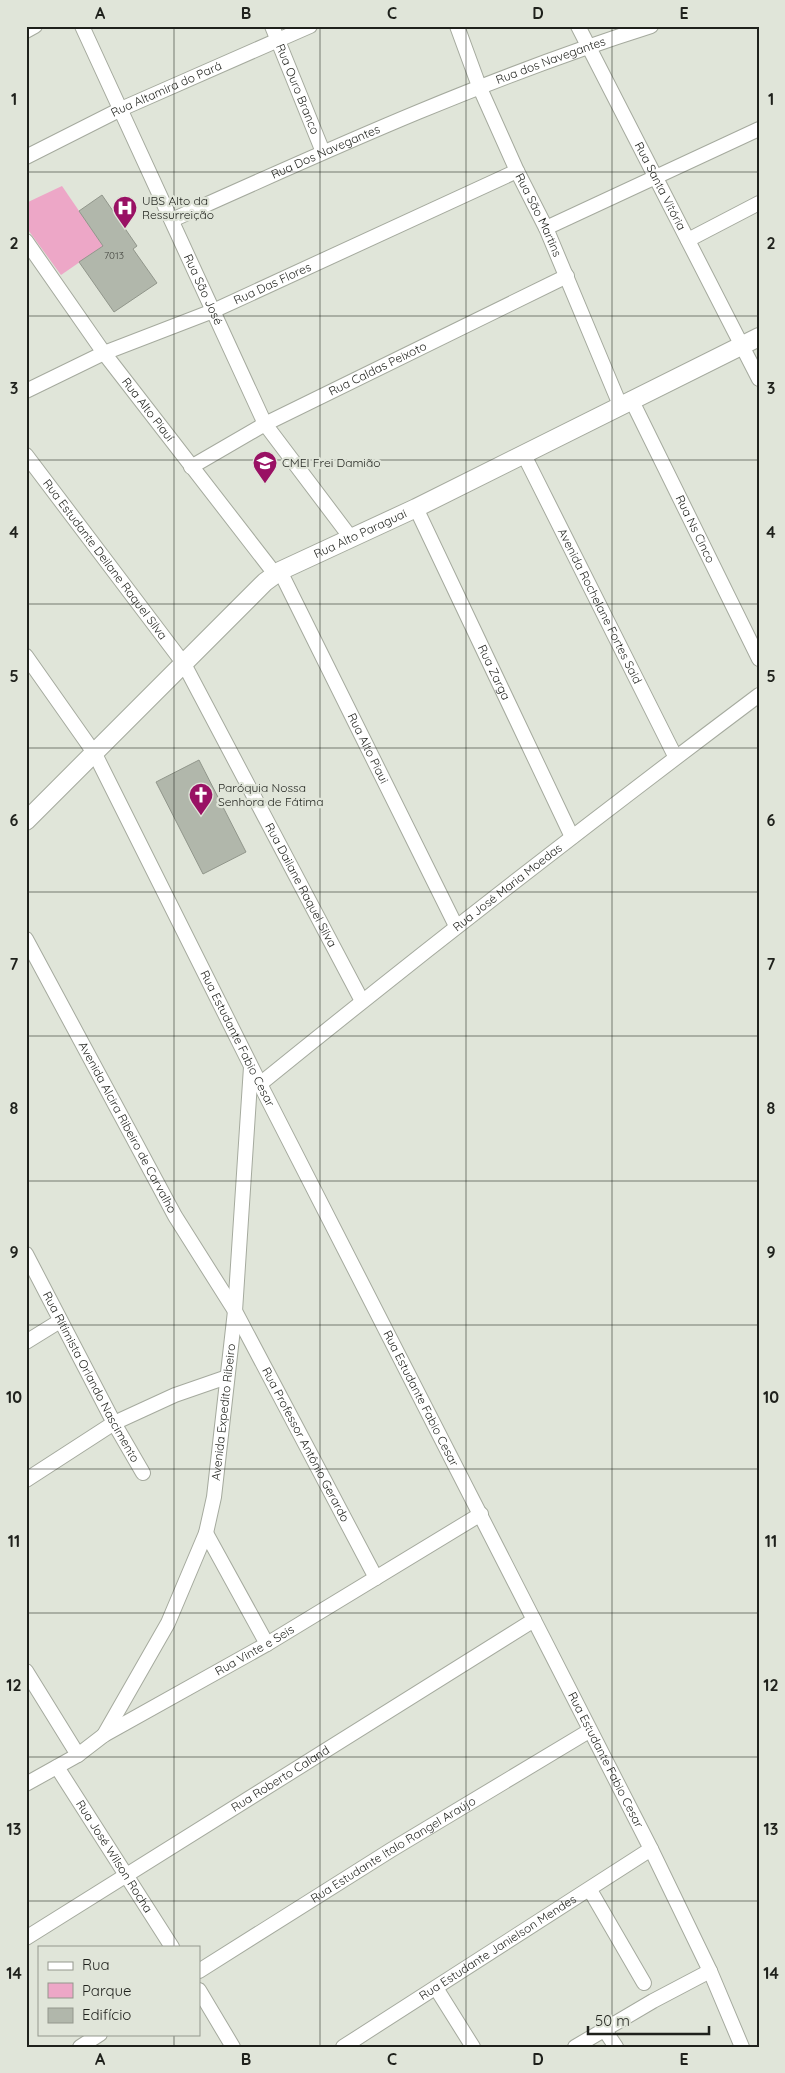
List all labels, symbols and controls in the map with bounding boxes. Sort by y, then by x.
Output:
text: A [95,3,106,23]
text: B [241,3,251,23]
text: C [387,3,397,23]
text: D [532,3,544,23]
text: E [679,3,689,23]
street label: Rua dos Navegantes [493,33,608,87]
street label: Rua Ouro Branco [273,41,323,136]
street label: Rua Altamira do Pará [108,58,224,120]
text: 1 [11,89,17,109]
text: 1 [768,89,774,109]
street label: Rua Dos Navegantes [269,121,382,182]
street label: Rua Santa Vitória [632,139,689,233]
street label: Rua São Martins [512,171,565,259]
place label: UBS Alto da Ressurreição [142,193,214,222]
hospital icon: UBS Alto da Ressurreição [112,195,138,229]
text: 2 [9,233,19,253]
text: 2 [766,233,776,253]
house number: 7013 [104,249,124,262]
street label: Rua São José [181,251,226,327]
street label: Rua Das Flores [231,259,314,307]
street label: Rua Caldas Peixoto [326,338,429,399]
street label: Rua Alto Piauí [119,374,178,444]
text: 3 [10,378,18,398]
text: 3 [767,378,775,398]
school or university icon: CMEI Frei Damião [252,450,278,484]
place label: CMEI Frei Damião [282,455,380,470]
street label: Rua Estudante Deilane Raquel Silva [40,476,171,642]
street label: Rua Ns Cinco [672,492,719,565]
street label: Rua Alto Paraguai [311,505,409,561]
text: 4 [9,522,19,542]
text: 4 [766,522,776,542]
street label: Avenida Rochelane Fortes Said [555,526,646,686]
street label: Rua Zarga [475,642,514,702]
text: 5 [9,666,19,686]
text: 5 [766,666,776,686]
street label: Rua Alto Piaui [345,711,392,786]
place label: Paróquia Nossa Senhora de Fátima [218,780,324,809]
church icon: Paróquia Nossa Senhora de Fátima [188,782,214,816]
text: 6 [10,810,19,830]
text: 6 [767,810,776,830]
street label: Rua Dailane Raquel Silva [262,820,340,950]
street label: Rua José Maria Moedas [450,840,565,934]
text: 7 [10,954,19,974]
text: 7 [767,954,776,974]
street label: Rua Estudante Fabio Cesar [197,968,278,1109]
street label: Avenida Alcira Ribeiro de Carvalho [76,1039,180,1216]
text: 8 [10,1098,19,1118]
text: 8 [767,1098,776,1118]
text: 9 [9,1242,19,1262]
text: 9 [766,1242,776,1262]
street label: Rua Ritimista Orlando Nascimento [40,1289,143,1465]
street label: Rua Estudante Fabio Cesar [380,1328,462,1469]
street label: Avenida Expedito Ribeiro [208,1343,238,1481]
street label: Rua Professor Antônio Gerardo [259,1364,353,1524]
text: 10 [6,1387,22,1407]
text: 10 [763,1387,779,1407]
text: 11 [8,1531,20,1551]
text: 11 [765,1531,777,1551]
street label: Rua Vinte e Seis [212,1621,297,1679]
text: 12 [6,1675,22,1695]
text: 12 [763,1675,779,1695]
street label: Rua Estudante Fabio Cesar [565,1689,647,1831]
street label: Rua Roberto Caland [228,1742,332,1815]
street label: Rua Estudante Italo Rangel Araújo [308,1793,478,1906]
street label: Rua José Wilson Rocha [73,1797,156,1915]
text: 13 [7,1819,21,1839]
text: 13 [764,1819,778,1839]
street label: Rua Estudante Janielson Mendes [416,1891,579,2003]
legend [38,1946,200,2036]
text: Rua [82,1955,110,1974]
text: 14 [6,1963,22,1983]
text: 14 [763,1963,779,1983]
text: Parque [82,1981,132,2000]
scale bar [588,2003,709,2035]
text: Edifício [82,2005,131,2024]
text: 50 m [595,2011,630,2030]
text: A [95,2049,106,2069]
text: B [241,2049,251,2069]
text: C [387,2049,397,2069]
text: D [532,2049,544,2069]
text: E [679,2049,689,2069]

